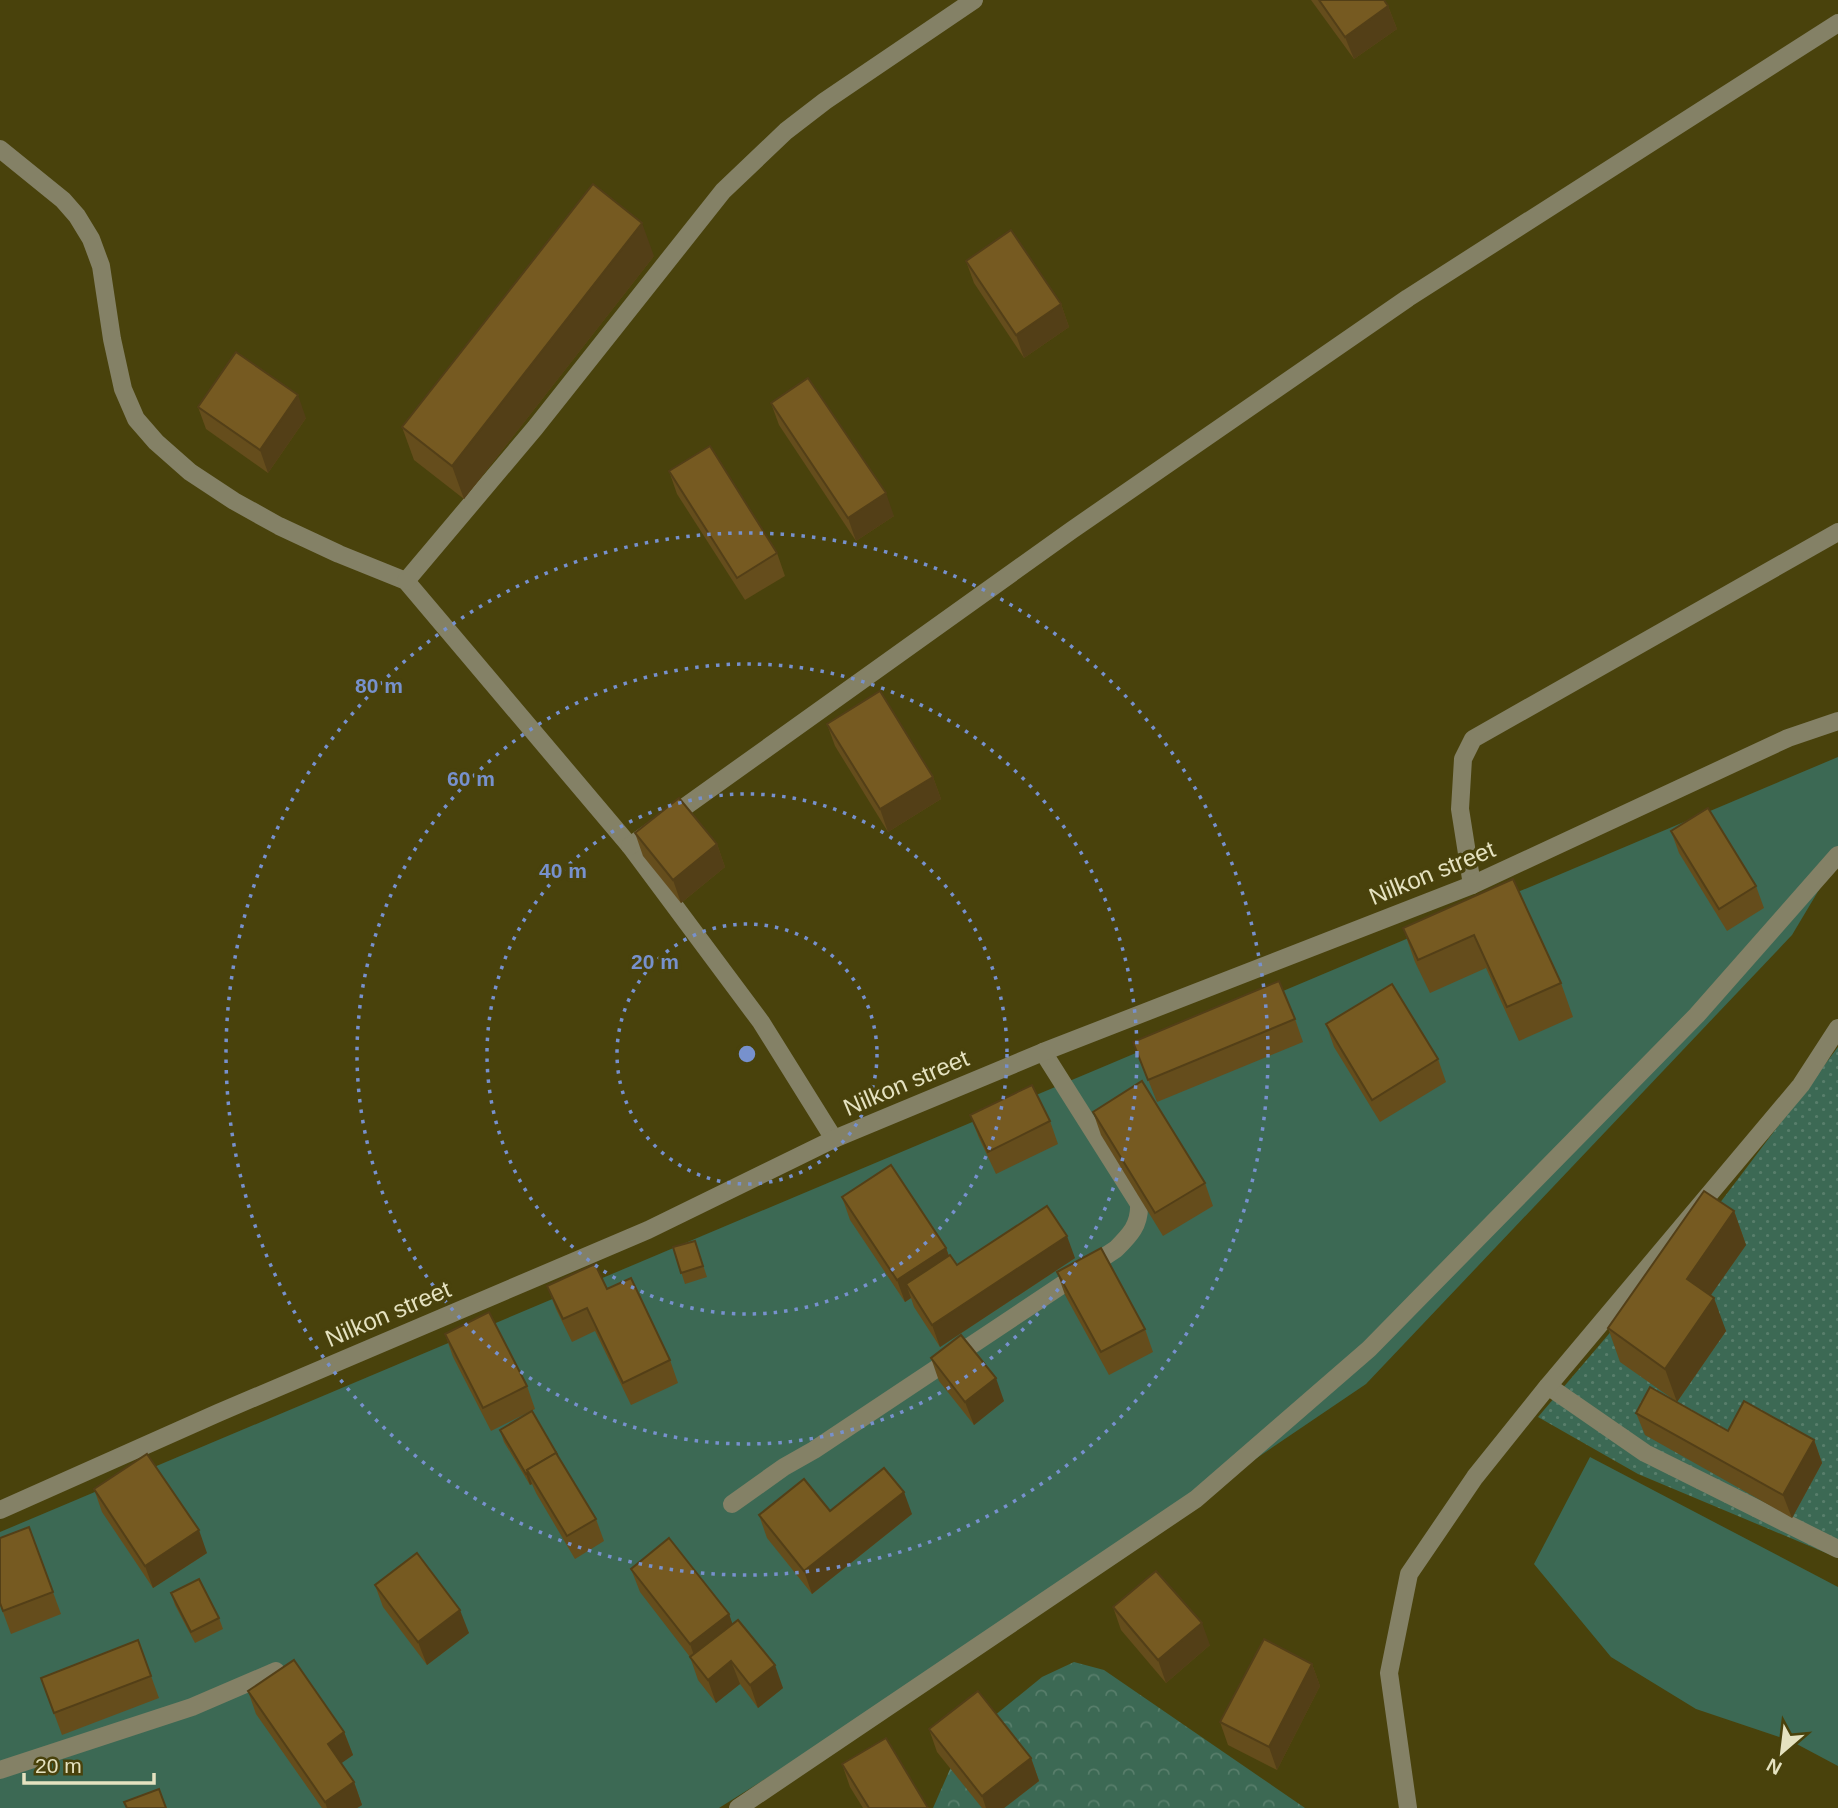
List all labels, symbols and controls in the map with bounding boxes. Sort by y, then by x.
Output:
text: 80 m [355,674,403,697]
text: 60 m [447,767,495,790]
street label: Nilkon street [1365,835,1499,910]
text: 40 m [539,859,587,882]
text: 20 m [631,950,679,973]
centre of rings [735,1042,759,1066]
street label: Nilkon street [839,1044,973,1121]
street label: Nilkon street [321,1275,455,1352]
north arrow [1747,1717,1817,1787]
scale bar [24,1742,154,1786]
text: 20 m [35,1754,82,1777]
text: N [1763,1754,1785,1779]

